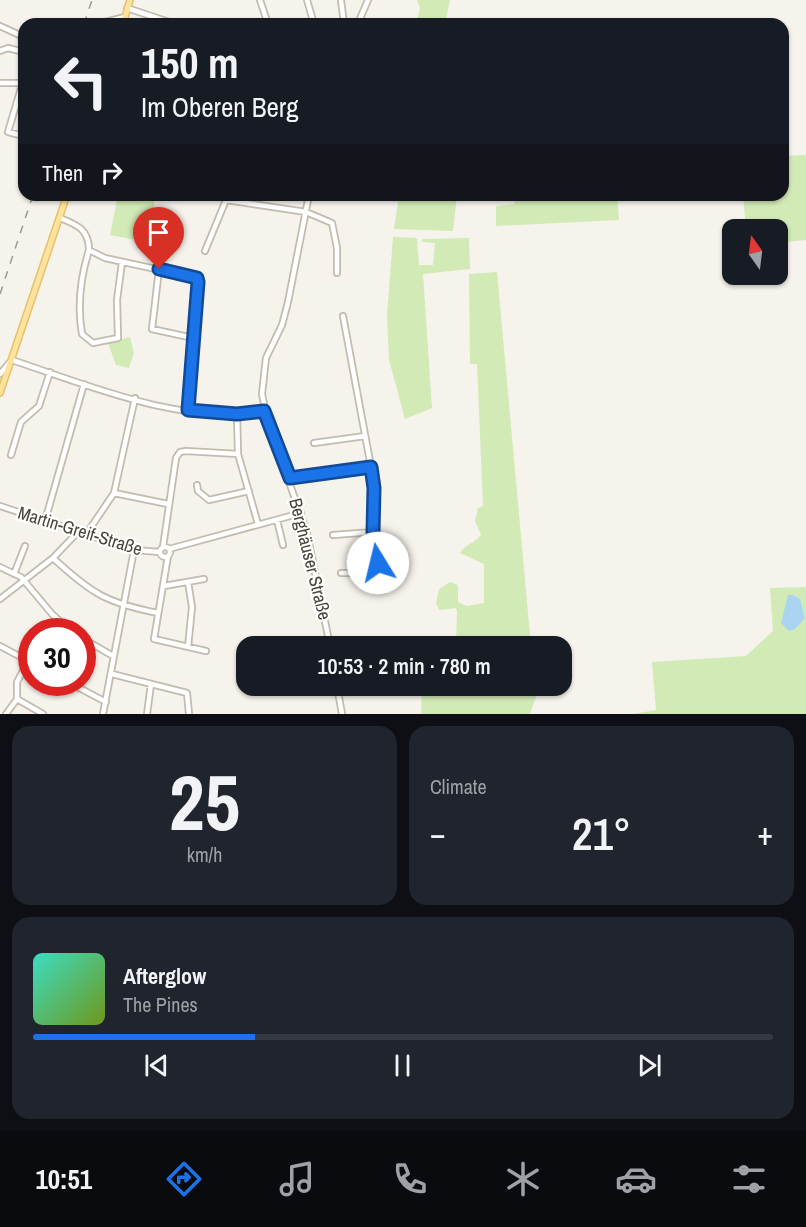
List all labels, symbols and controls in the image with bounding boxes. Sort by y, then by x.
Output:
text: 150 m [141,35,239,91]
icon: left [42,42,120,120]
text: Im Oberen Berg [141,89,299,125]
icon: right [95,156,128,189]
text: Then [42,158,83,188]
pin [133,207,184,269]
icon: arrive [142,216,175,249]
north arrow [722,219,788,285]
map controls [722,219,788,285]
street label: Berghäuser Straße [283,495,338,622]
street label: Martin-Greif-Straße [15,500,145,561]
position arrow [346,531,410,595]
speed limit sign: 30 [18,618,96,696]
text: 10:53 · 2 min · 780 m [317,651,491,681]
text: 25 [169,749,240,854]
text: Climate [430,773,487,800]
text: 21° [572,803,631,864]
text: − [430,811,446,855]
text: + [757,811,773,855]
text: km/h [187,841,222,868]
text: Afterglow [123,961,206,991]
text: The Pines [123,991,198,1018]
icon: previous [140,1049,173,1082]
icon: pause [386,1049,419,1082]
icon: next [633,1049,666,1082]
icon: directions [163,1158,205,1200]
icon: music [276,1158,318,1200]
icon: phone [389,1158,431,1200]
icon: climate [502,1158,544,1200]
icon: car [615,1158,657,1200]
icon: filters [728,1158,770,1200]
text: 10:51 [36,1161,92,1197]

